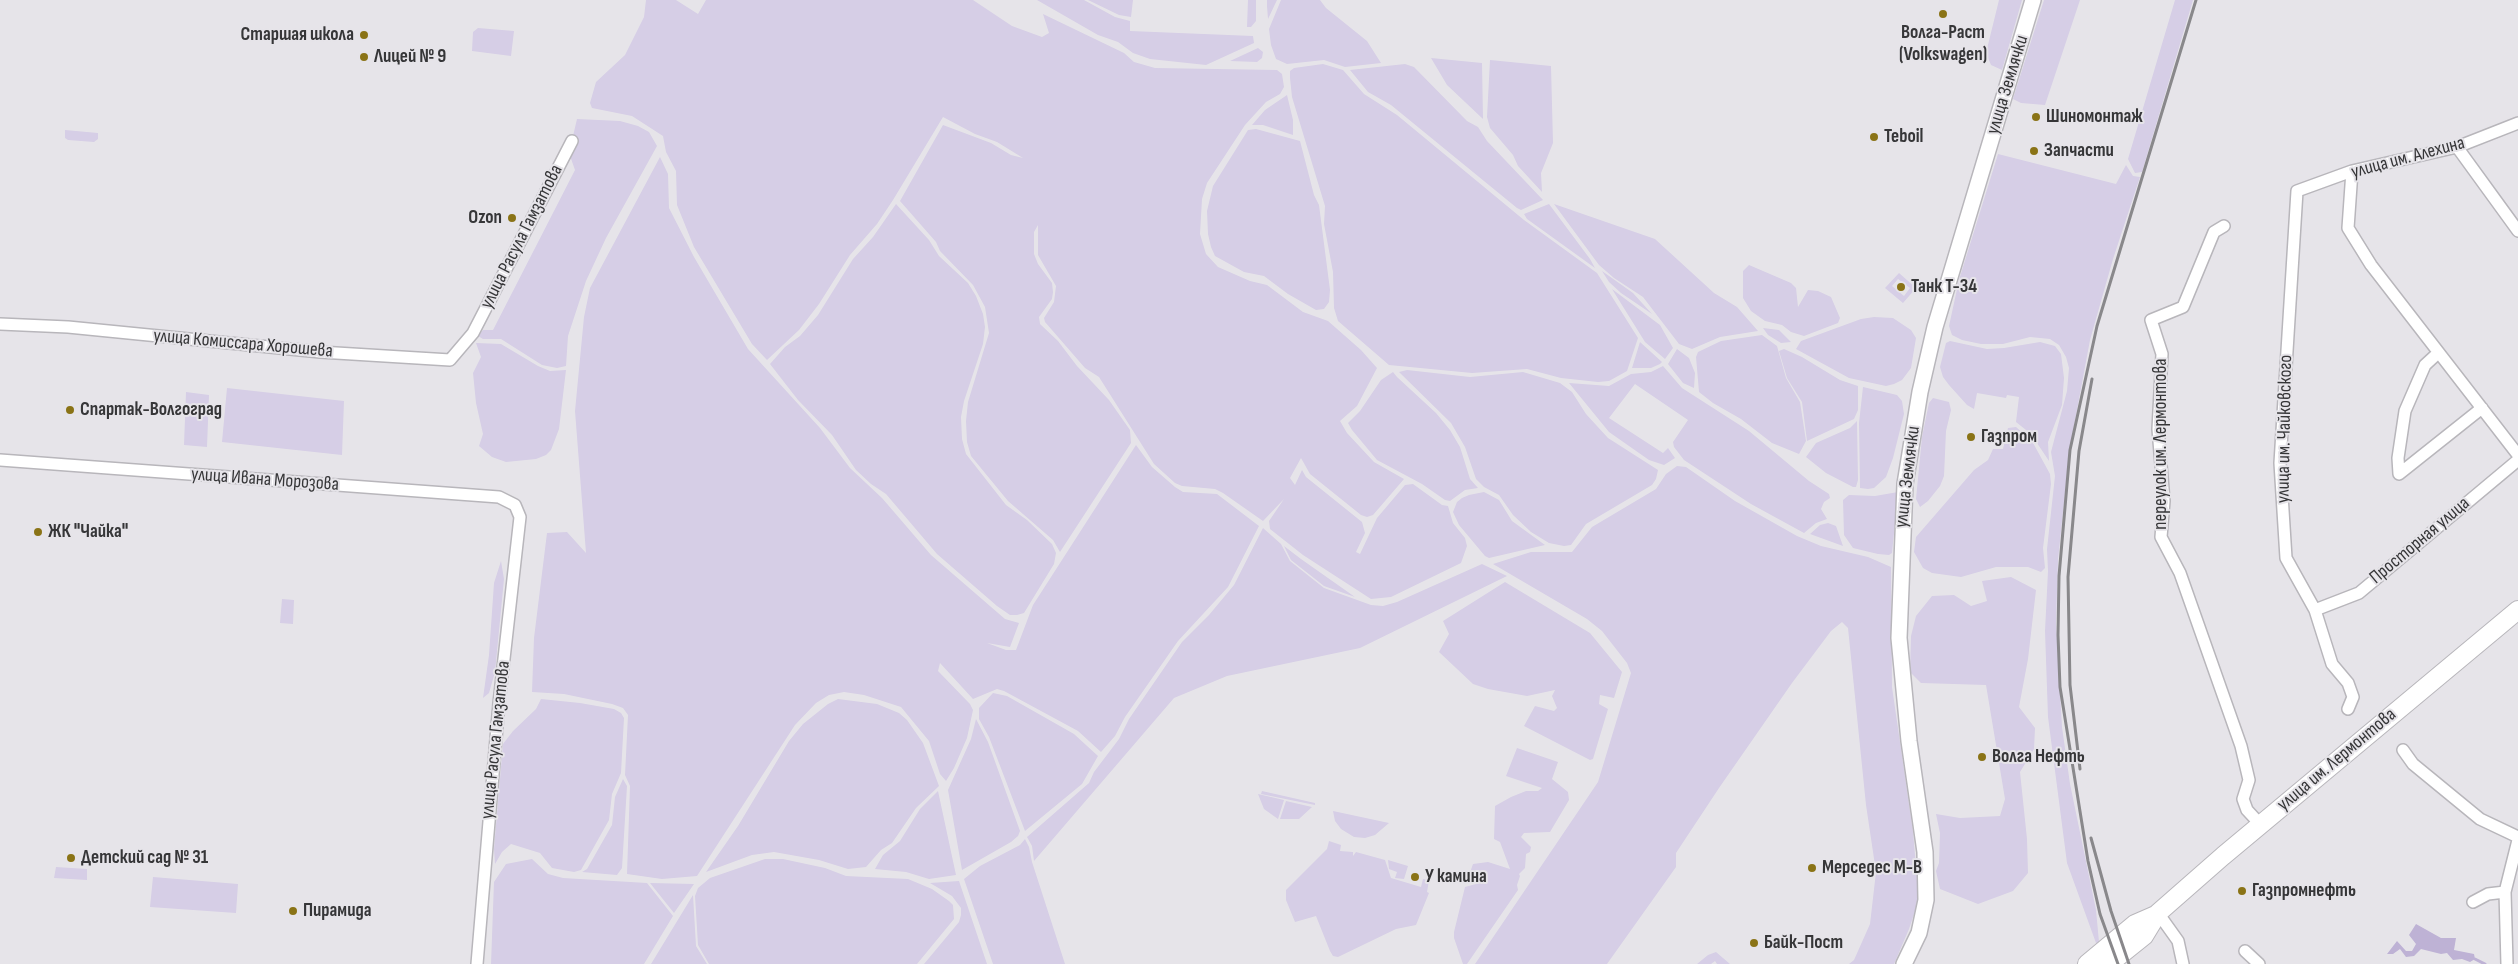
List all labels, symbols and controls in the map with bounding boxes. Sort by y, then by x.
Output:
marker: Волга-Раст (Volkswagen) [1937,8,1949,20]
place label: Волга-Раст (Volkswagen) [1899,22,1987,66]
place label: Старшая школа [241,24,354,46]
marker: Старшая школа [358,29,370,41]
street label: улица Землячки [1982,33,2034,137]
place label: Лицей № 9 [374,46,446,68]
marker: Лицей № 9 [358,51,370,63]
place label: Шиномонтаж [2046,106,2143,128]
marker: Шиномонтаж [2030,111,2042,123]
place label: Teboil [1884,126,1923,148]
marker: Teboil [1868,131,1880,143]
street label: улица им. Алехина [2349,132,2467,184]
place label: Запчасти [2044,140,2114,162]
marker: Запчасти [2028,145,2040,157]
street label: улица Расула Гамзатова [476,161,568,313]
place label: Ozon [468,207,502,229]
marker: Ozon [506,212,518,224]
place label: Танк Т-34 [1911,276,1977,298]
marker: Танк Т-34 [1895,281,1907,293]
street label: улица Комиссара Хорошева [152,325,334,363]
street label: улица им. Чайковского [2272,355,2298,503]
street label: переулок им. Лермонтова [2150,358,2172,530]
place label: Спартак-Волгоград [80,399,222,421]
marker: Спартак-Волгоград [64,404,76,416]
street label: улица Землячки [1890,425,1926,529]
place label: Газпром [1981,426,2037,448]
marker: Газпром [1965,431,1977,443]
street label: улица Ивана Морозова [190,463,340,497]
street label: Просторная улица [2365,493,2475,589]
place label: ЖК "Чайка" [48,521,128,543]
marker: ЖК "Чайка" [32,526,44,538]
street label: улица Расула Гамзатова [476,660,516,820]
street label: улица им. Лермонтова [2273,704,2401,816]
place label: Волга Нефть [1992,746,2085,768]
marker: Волга Нефть [1976,751,1988,763]
place label: Детский сад № 31 [81,847,208,869]
marker: Детский сад № 31 [65,852,77,864]
place label: Мерседес M-B [1822,857,1922,879]
marker: Мерседес M-B [1806,862,1818,874]
place label: У камина [1425,866,1487,888]
marker: У камина [1409,871,1421,883]
place label: Газпромнефть [2252,880,2356,902]
marker: Газпромнефть [2236,885,2248,897]
place label: Пирамида [303,900,371,922]
marker: Пирамида [287,905,299,917]
place label: Байк-Пост [1764,932,1843,954]
marker: Байк-Пост [1748,937,1760,949]

